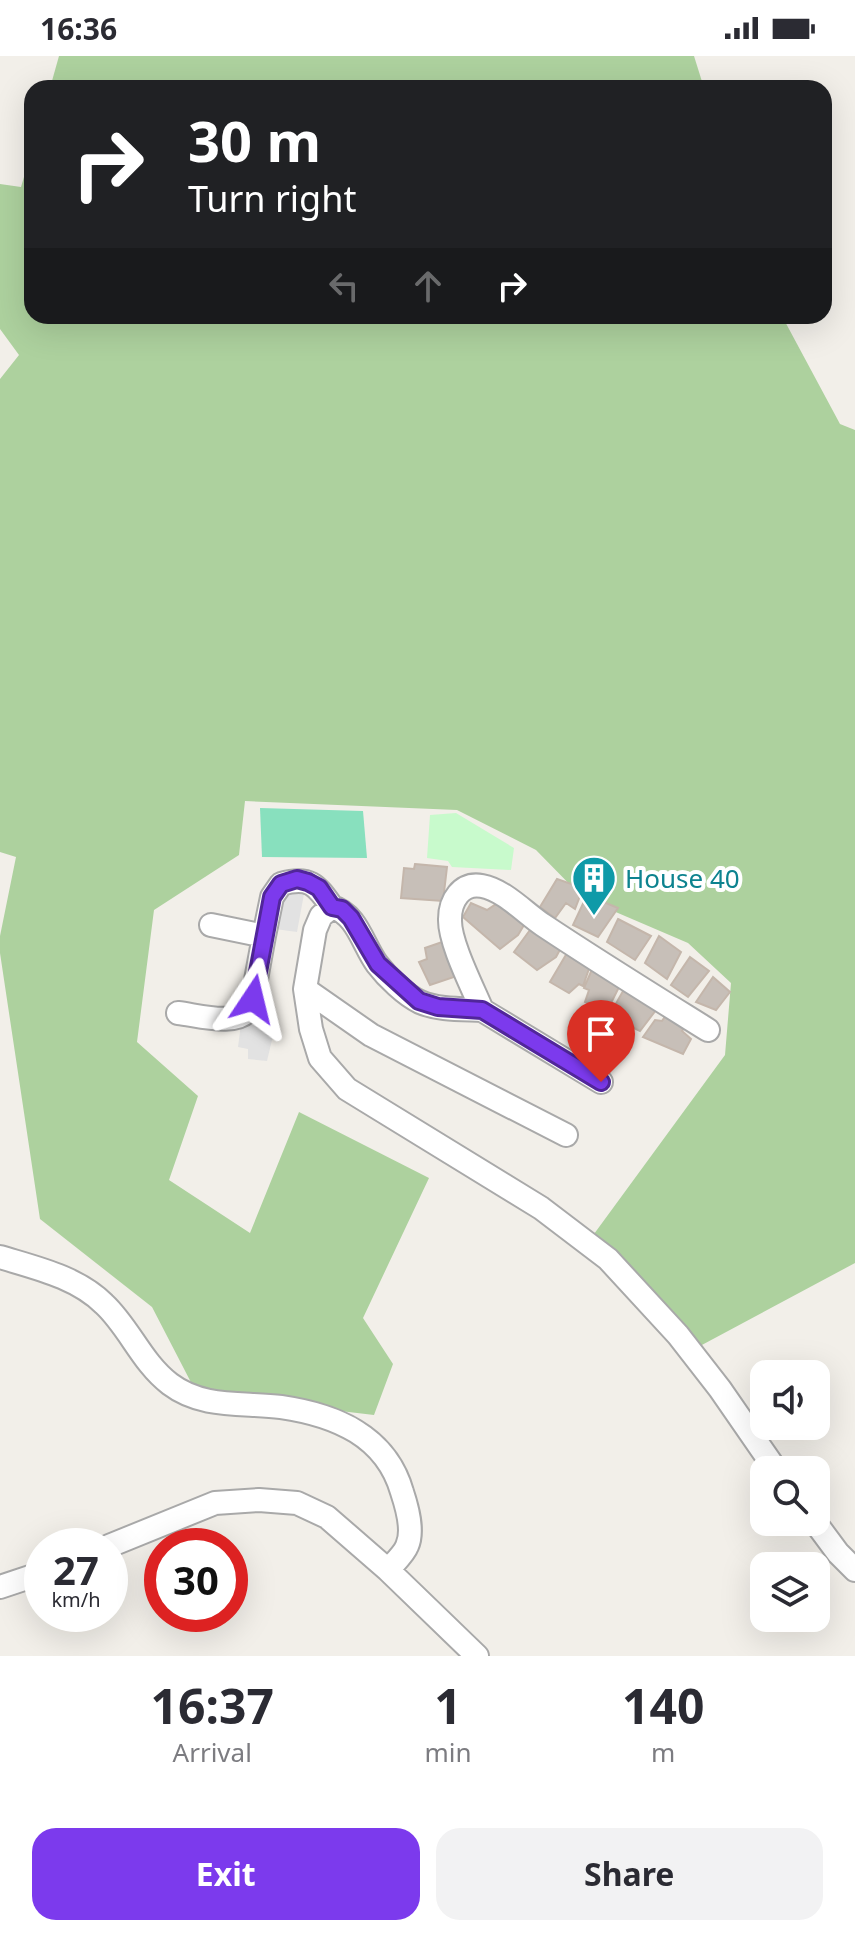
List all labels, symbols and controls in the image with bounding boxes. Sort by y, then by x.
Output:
text: 16:36 [40,8,117,49]
text: 30 m [188,102,321,178]
icon: right [56,112,160,216]
text: Turn right [188,174,356,223]
icon: left [322,264,366,308]
icon: ahead [406,264,450,308]
icon: right [490,264,534,308]
building icon: House 40 [570,854,618,917]
place label: House 40 [625,860,740,896]
position arrow [211,957,295,1041]
pin [567,1000,635,1082]
icon: arrive [579,1012,623,1056]
map controls [750,1360,830,1632]
button: sound [750,1360,830,1440]
button: search [750,1456,830,1536]
speed limit sign: 30 [144,1528,248,1632]
text: 27 [53,1542,99,1597]
button: layers [750,1552,830,1632]
text: km/h [51,1586,101,1613]
text: 16:37 [151,1673,274,1738]
text: 1 [434,1673,462,1738]
text: 140 [622,1673,704,1738]
text: Arrival [173,1734,252,1770]
text: min [424,1734,472,1770]
text: m [651,1734,675,1770]
button: Exit [32,1828,420,1920]
button: Share [436,1828,823,1920]

